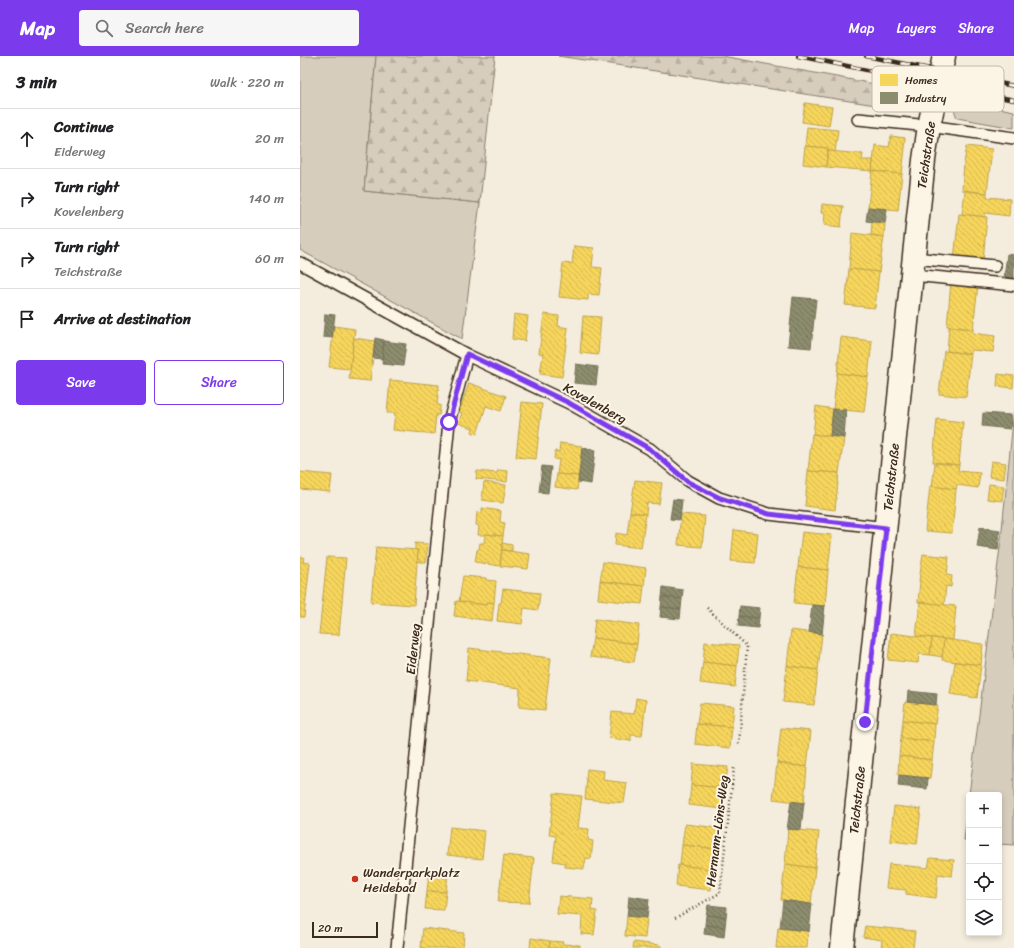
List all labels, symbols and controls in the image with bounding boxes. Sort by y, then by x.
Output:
search box [79,10,359,46]
text: Map [20,12,55,45]
text: Search here [125,15,204,41]
text: Map [849,16,874,41]
text: Layers [896,16,936,41]
text: Share [958,16,994,41]
icon: search [93,17,115,39]
legend [872,66,1004,112]
text: 3 min [16,67,57,97]
text: Walk · 220 m [210,71,284,94]
text: Homes [905,71,938,90]
text: Industry [904,89,947,108]
text: Continue [54,114,114,140]
street label: Teichstraße [910,119,942,190]
text: 20 m [255,127,284,150]
icon: ahead [16,128,38,150]
text: Eiderweg [54,140,105,163]
text: Turn right [54,174,119,200]
text: 140 m [249,187,284,210]
icon: right [16,188,38,210]
text: Kovelenberg [54,200,124,223]
text: Turn right [54,234,119,260]
text: 60 m [255,247,284,270]
icon: right [16,248,38,270]
text: Teichstraße [54,260,122,283]
text: Arrive at destination [54,306,191,332]
icon: arrive [16,308,38,330]
button: Save [16,360,146,405]
button: Share [154,360,284,405]
street label: Kovelenberg [559,376,632,430]
route start [440,413,458,431]
street label: Teichstraße [876,442,906,512]
street label: Eiderweg [399,622,427,676]
route end [856,713,874,731]
street label: Teichstraße [842,765,872,835]
street label: Hermann-Löns-Weg [699,773,735,888]
map controls [966,792,1002,936]
button: + [966,792,1002,828]
button: − [966,828,1002,864]
place label: Wanderparkplatz Heidebad [363,861,460,899]
button: locate [966,864,1002,900]
marker: Wanderparkplatz Heidebad [350,874,360,884]
button: layers [966,900,1002,936]
text: 20 m [318,919,343,938]
scale bar [312,920,378,939]

